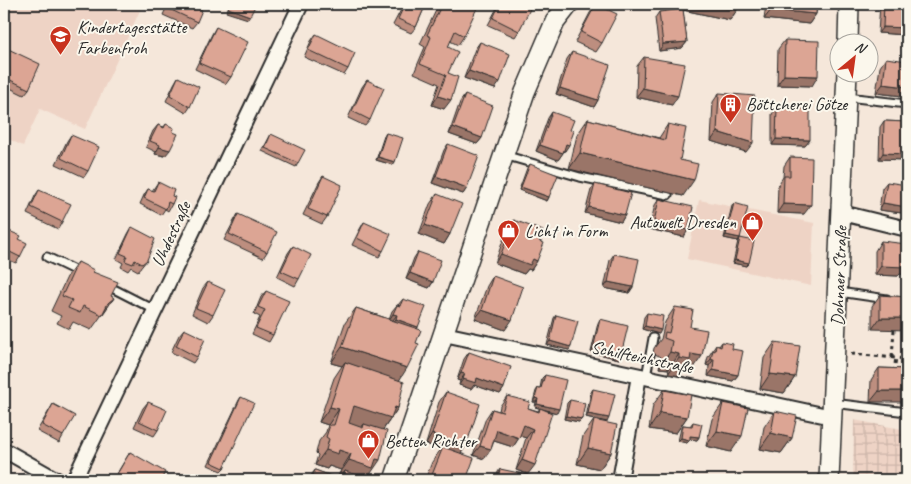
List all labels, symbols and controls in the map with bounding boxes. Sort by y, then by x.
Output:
place label: Kindertagesstätte Farbenfroh [77,16,188,59]
school or university icon: Kindertagesstätte Farbenfroh [49,25,73,56]
north arrow [828,32,878,82]
text: N [852,38,870,58]
building icon: Böttcherei Götze [718,92,742,123]
place label: Böttcherei Götze [746,93,848,115]
street label: Uhdestraße [146,197,196,270]
shop icon: Autowelt Dresden [740,210,764,241]
place label: Autowelt Dresden [630,211,737,233]
shop icon: Licht in Form [497,219,521,250]
place label: Licht in Form [525,220,608,242]
street label: Dohnaer Straße [826,225,852,326]
street label: Schilfteichstraße [589,336,696,379]
shop icon: Betten Richter [357,429,381,460]
place label: Betten Richter [385,430,479,452]

